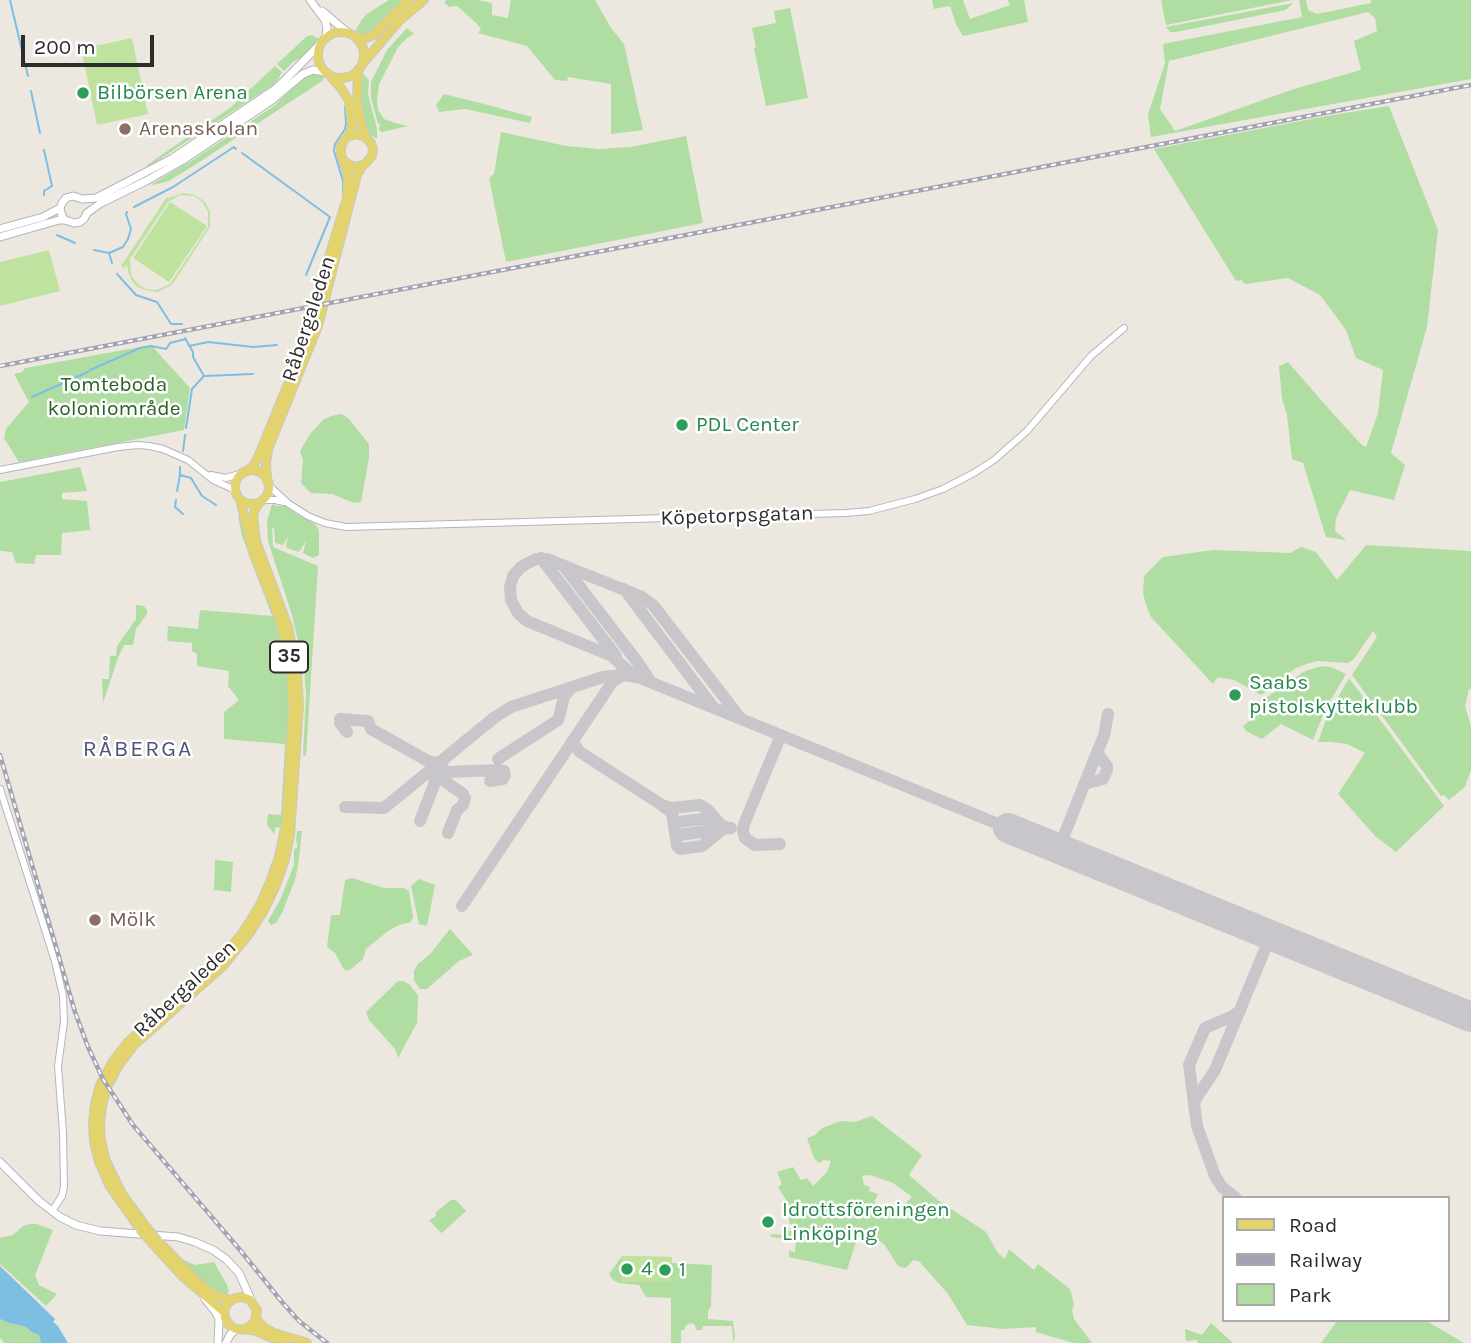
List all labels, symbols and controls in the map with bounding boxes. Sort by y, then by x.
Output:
scale bar [24,21,158,65]
text: 200 m [34,35,96,59]
place label: Bilbörsen Arena [97,80,248,106]
marker: Bilbörsen Arena [75,85,91,101]
place label: Arenaskolan [139,116,258,142]
marker: Arenaskolan [117,121,133,137]
street label: Råbergaleden [277,253,341,385]
park label: Tomteboda koloniområde [47,372,181,422]
place label: PDL Center [696,412,799,438]
marker: PDL Center [674,417,690,433]
street label: Köpetorpsgatan [660,501,814,531]
road number: 35 [270,642,308,672]
place label: Saabs pistolskytteklubb [1249,670,1418,720]
marker: Saabs pistolskytteklubb [1227,687,1243,703]
district label: RÅBERGA [84,735,192,763]
place label: Mölk [109,907,156,933]
marker: Mölk [87,912,103,928]
street label: Råbergaleden [129,935,241,1043]
legend [1222,1196,1450,1322]
place label: Idrottsföreningen Linköping [782,1197,950,1247]
text: Road [1289,1213,1337,1237]
marker: Idrottsföreningen Linköping [760,1214,776,1230]
text: Railway [1289,1248,1362,1272]
place label: 4 [641,1256,653,1282]
place label: 1 [679,1257,686,1283]
marker: 4 [619,1261,635,1277]
marker: 1 [657,1262,673,1278]
text: Park [1289,1283,1332,1307]

